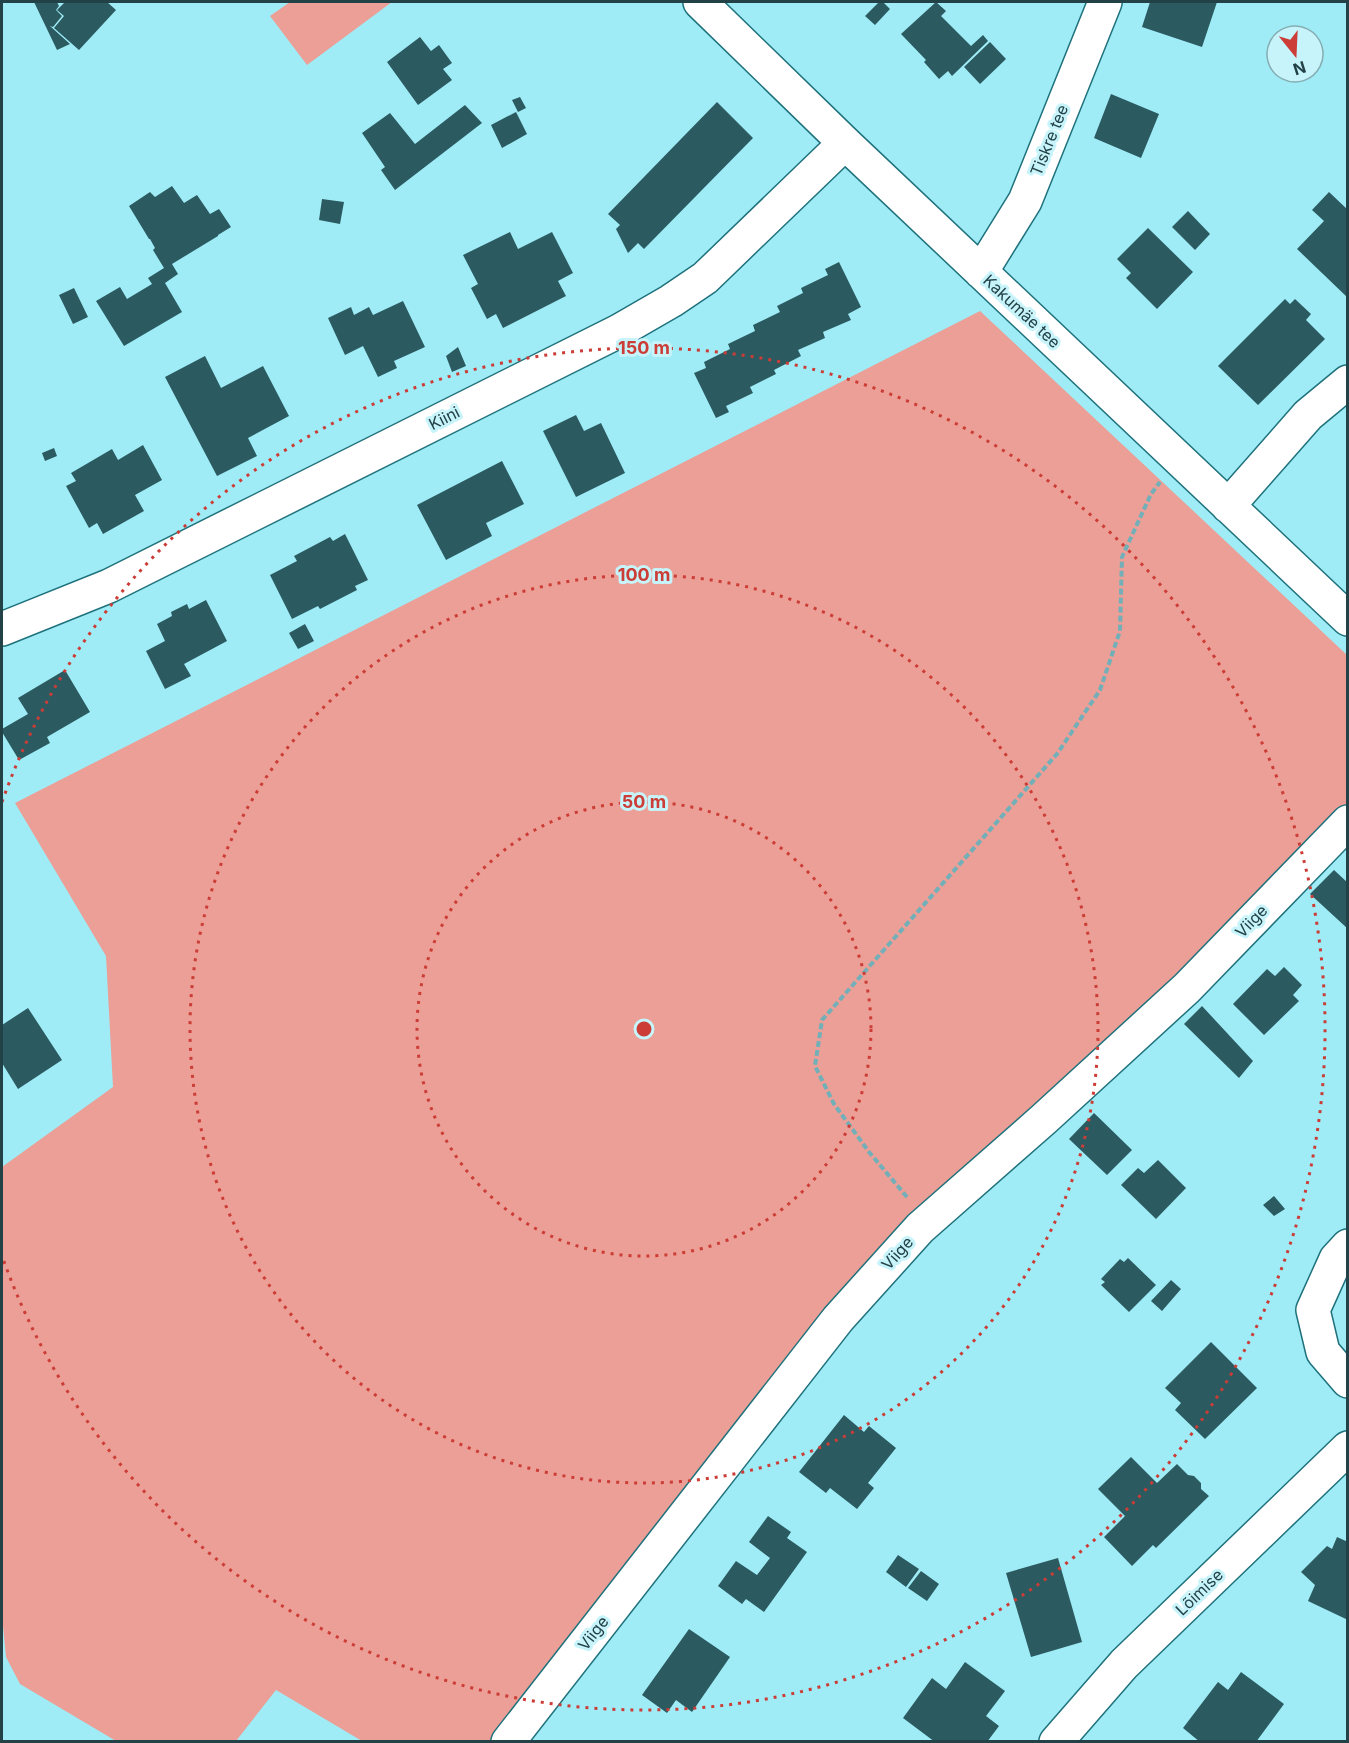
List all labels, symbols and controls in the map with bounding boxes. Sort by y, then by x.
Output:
north arrow [1265,24,1325,84]
text: N [1291,57,1309,80]
street label: Tiskre tee [1026,102,1072,178]
street label: Kakumäe tee [979,270,1065,352]
text: 150 m [618,337,670,358]
street label: Kiini [425,402,463,434]
text: 100 m [618,564,670,585]
text: 50 m [622,791,666,812]
street label: Viige [1231,900,1271,942]
centre of rings [634,1019,654,1039]
street label: Viige [877,1232,917,1274]
street label: Lõimise [1171,1565,1227,1619]
street label: Viige [573,1612,613,1654]

